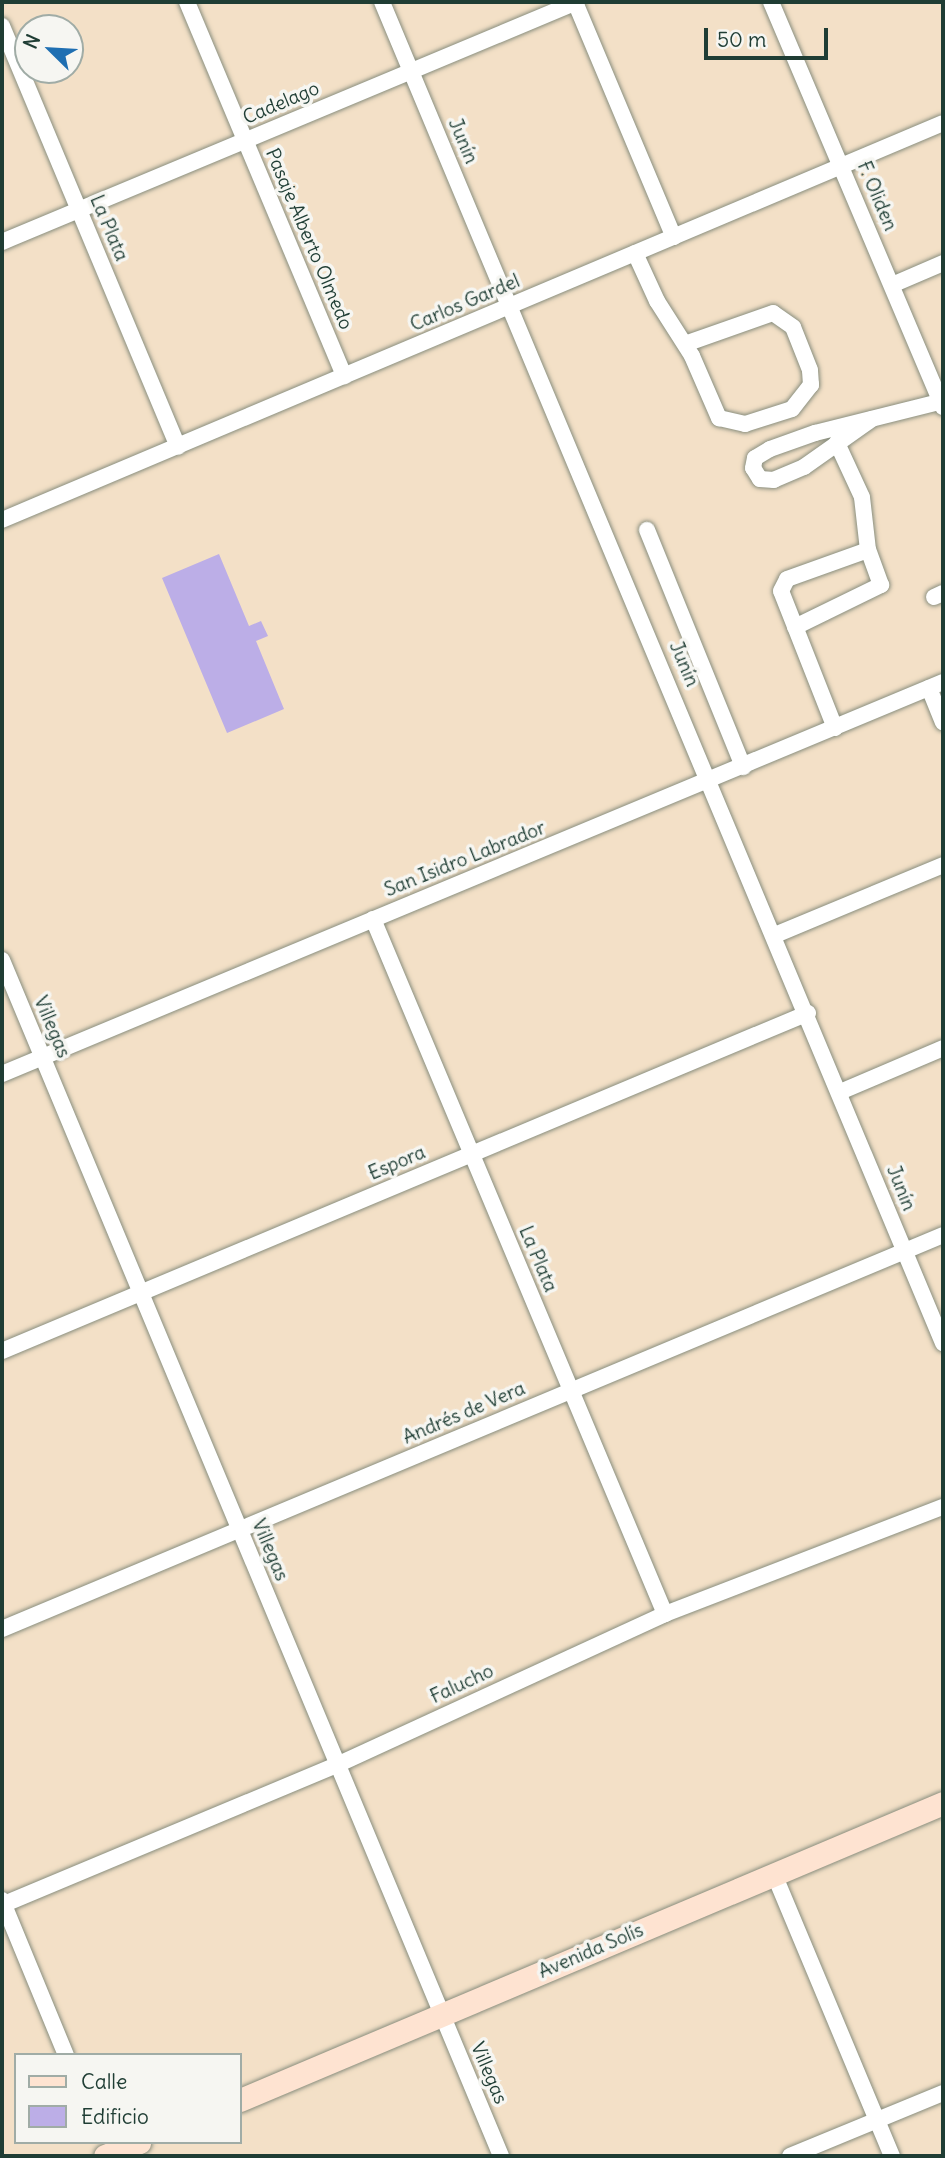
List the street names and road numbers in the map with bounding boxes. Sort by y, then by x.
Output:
street label: Cadelago [239,77,323,129]
street label: Junín [443,115,483,167]
street label: Pasaje Alberto Olmedo [260,145,358,333]
street label: F. Oliden [852,158,902,234]
street label: La Plata [85,192,133,264]
street label: Carlos Gardel [407,270,523,336]
street label: Junín [664,638,704,690]
street label: San Isidro Labrador [381,816,549,902]
street label: Villegas [29,993,75,1061]
street label: Espora [365,1141,429,1185]
street label: Junín [882,1162,920,1214]
street label: La Plata [514,1223,562,1295]
street label: Andrés de Vera [399,1377,529,1449]
street label: Villegas [247,1516,293,1584]
street label: Falucho [427,1659,497,1709]
street label: Avenida Solís [535,1919,647,1983]
street label: Villegas [466,2039,512,2107]

